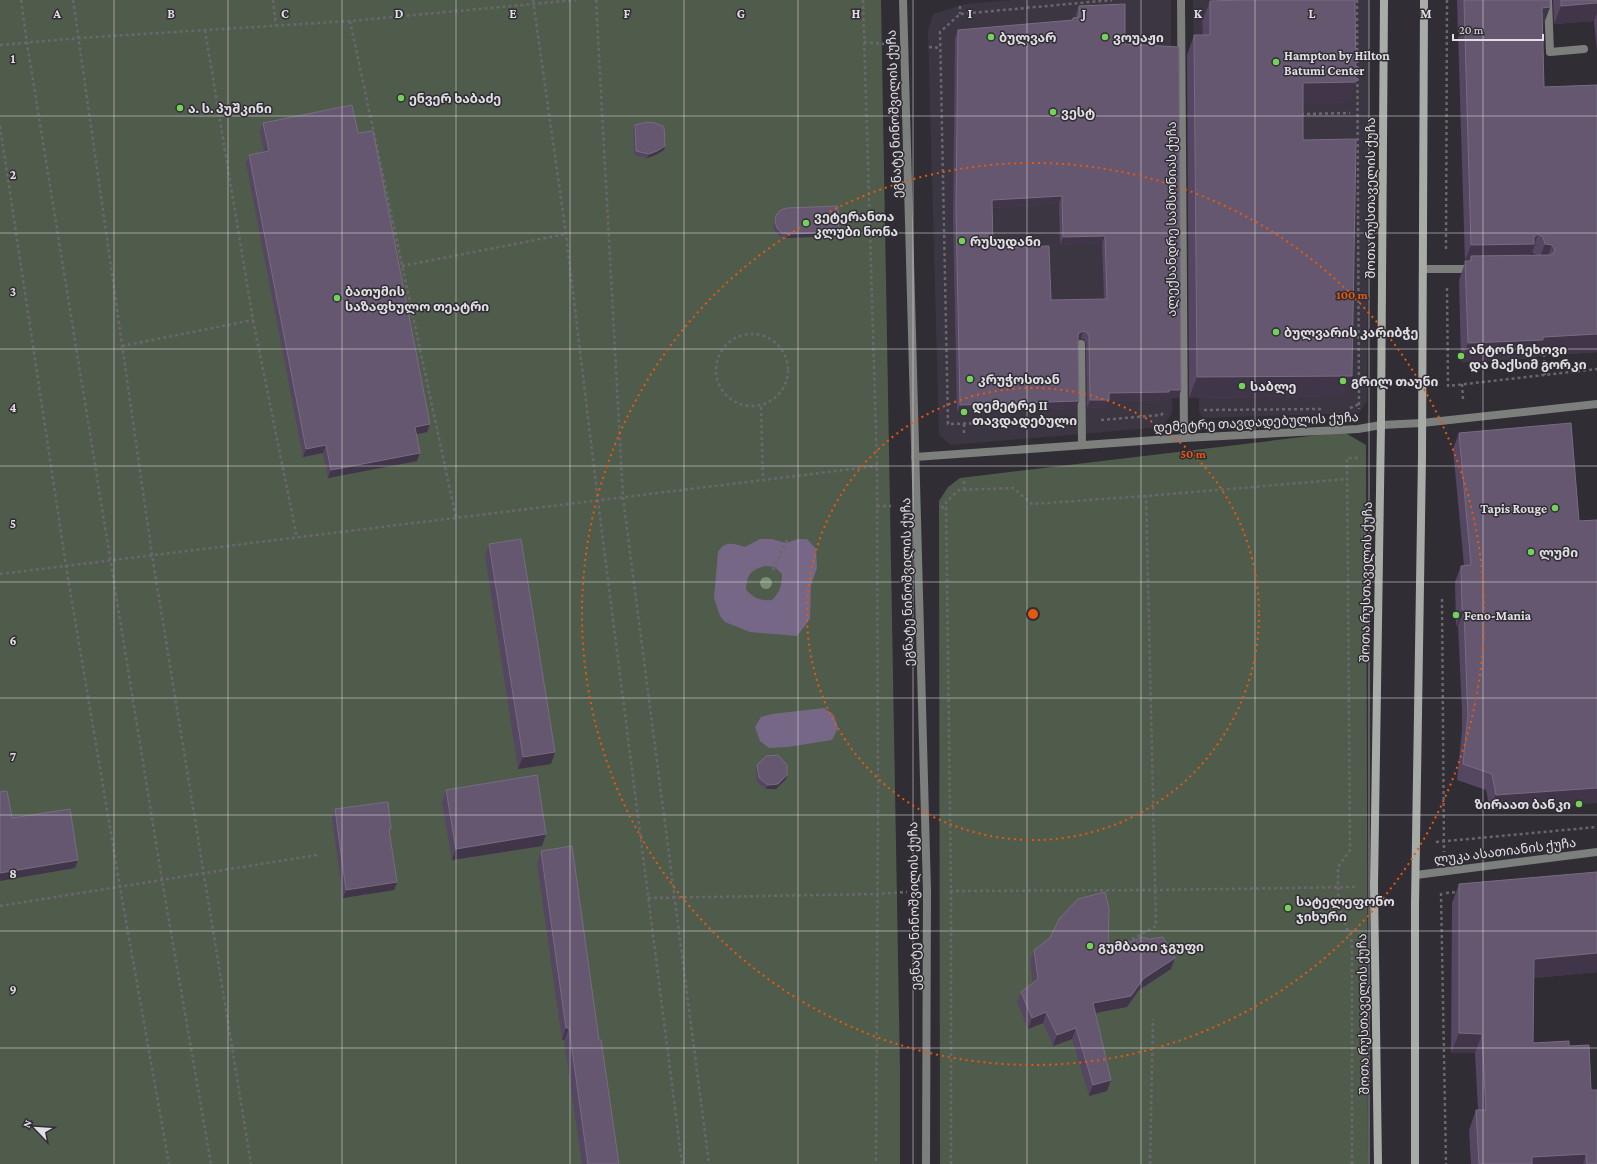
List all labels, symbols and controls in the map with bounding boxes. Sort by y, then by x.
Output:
text: A [52,6,61,21]
text: B [167,6,175,21]
text: C [281,6,289,21]
text: D [395,6,404,21]
text: E [509,6,517,21]
text: F [624,6,631,21]
text: G [737,6,745,21]
text: H [852,6,861,21]
text: I [968,6,972,21]
text: J [1080,6,1086,21]
text: K [1194,6,1203,21]
text: L [1309,6,1316,21]
text: M [1420,6,1432,21]
scale bar [1453,16,1543,42]
text: 20 m [1459,23,1484,37]
street label: ეგნატე ნინოშვილის ქუჩა [884,29,905,199]
place label: ბულვარ [999,30,1056,46]
place label: ვოუაჟი [1113,30,1164,45]
marker: ბულვარ [986,32,996,42]
marker: ვოუაჟი [1100,32,1110,42]
place label: Hampton by Hilton Batumi Center [1284,48,1390,78]
text: 1 [11,51,16,66]
marker: Hampton by Hilton Batumi Center [1271,57,1281,67]
place label: ენვერ ხაბაძე [409,91,501,106]
marker: ენვერ ხაბაძე [396,93,406,103]
place label: ა. ს. პუშკინი [188,101,272,116]
marker: ა. ს. პუშკინი [175,103,185,113]
place label: ვესტ [1061,105,1095,120]
marker: ვესტ [1048,107,1058,117]
street label: შოთა რუსთაველის ქუჩა [1363,117,1379,279]
street label: ალექსანდრე სამსონიას ქუჩა [1164,121,1180,317]
text: 2 [10,167,17,182]
place label: ვეტერანთა კლუბი ნონა [814,209,898,240]
marker: ვეტერანთა კლუბი ნონა [801,218,811,228]
place label: რუსუდანი [970,234,1041,250]
marker: რუსუდანი [957,236,967,246]
text: 3 [10,284,16,299]
place label: ბათუმის საზაფხულო თეატრი [345,284,489,315]
text: 100 m [1336,288,1369,302]
marker: ბათუმის საზაფხულო თეატრი [332,293,342,303]
place label: ბულვარის კარიბჭე [1284,325,1419,341]
marker: ბულვარის კარიბჭე [1271,327,1281,337]
place label: ანტონ ჩეხოვი და მაქსიმ გორკი [1469,342,1587,373]
marker: ანტონ ჩეხოვი და მაქსიმ გორკი [1456,351,1466,361]
place label: კრუჭოსთან [978,372,1060,387]
marker: კრუჭოსთან [965,374,975,384]
place label: გრილ თაუნი [1351,374,1439,390]
marker: გრილ თაუნი [1338,376,1348,386]
place label: საბლე [1250,379,1297,395]
marker: საბლე [1237,381,1247,391]
place label: დემეტრე II თავდადებული [972,398,1077,429]
text: 4 [9,400,17,415]
marker: დემეტრე II თავდადებული [959,407,969,417]
street label: დემეტრე თავდადებულის ქუჩა [1153,409,1359,436]
text: 50 m [1180,447,1207,461]
street label: ეგნატე ნინოშვილის ქუჩა [898,498,917,666]
street label: შოთა რუსთაველის ქუჩა [1357,501,1376,663]
place label: Tapis Rouge [1480,501,1547,516]
marker: Tapis Rouge [1550,503,1560,513]
text: 5 [10,516,16,531]
place label: ლუმი [1539,545,1578,561]
marker: ლუმი [1526,547,1536,557]
centre of rings [1026,607,1040,621]
place label: Feno-Mania [1464,608,1532,623]
marker: Feno-Mania [1451,610,1461,620]
text: 6 [9,633,17,648]
text: 7 [10,749,16,764]
place label: ზირაათ ბანკი [1475,797,1571,812]
marker: ზირაათ ბანკი [1574,799,1584,809]
street label: ეგნატე ნინოშვილის ქუჩა [905,822,924,990]
street label: ლუკა ასათიანის ქუჩა [1433,835,1577,868]
text: 8 [9,866,17,881]
place label: სატელეფონო ჯიხური [1296,894,1395,924]
marker: სატელეფონო ჯიხური [1283,903,1293,913]
street label: შოთა რუსთაველის ქუჩა [1354,933,1373,1095]
place label: გუმბათი ჯგუფი [1098,939,1204,954]
marker: გუმბათი ჯგუფი [1085,941,1095,951]
text: 9 [9,982,17,997]
north arrow [16,1108,56,1148]
text: N [20,1117,34,1130]

